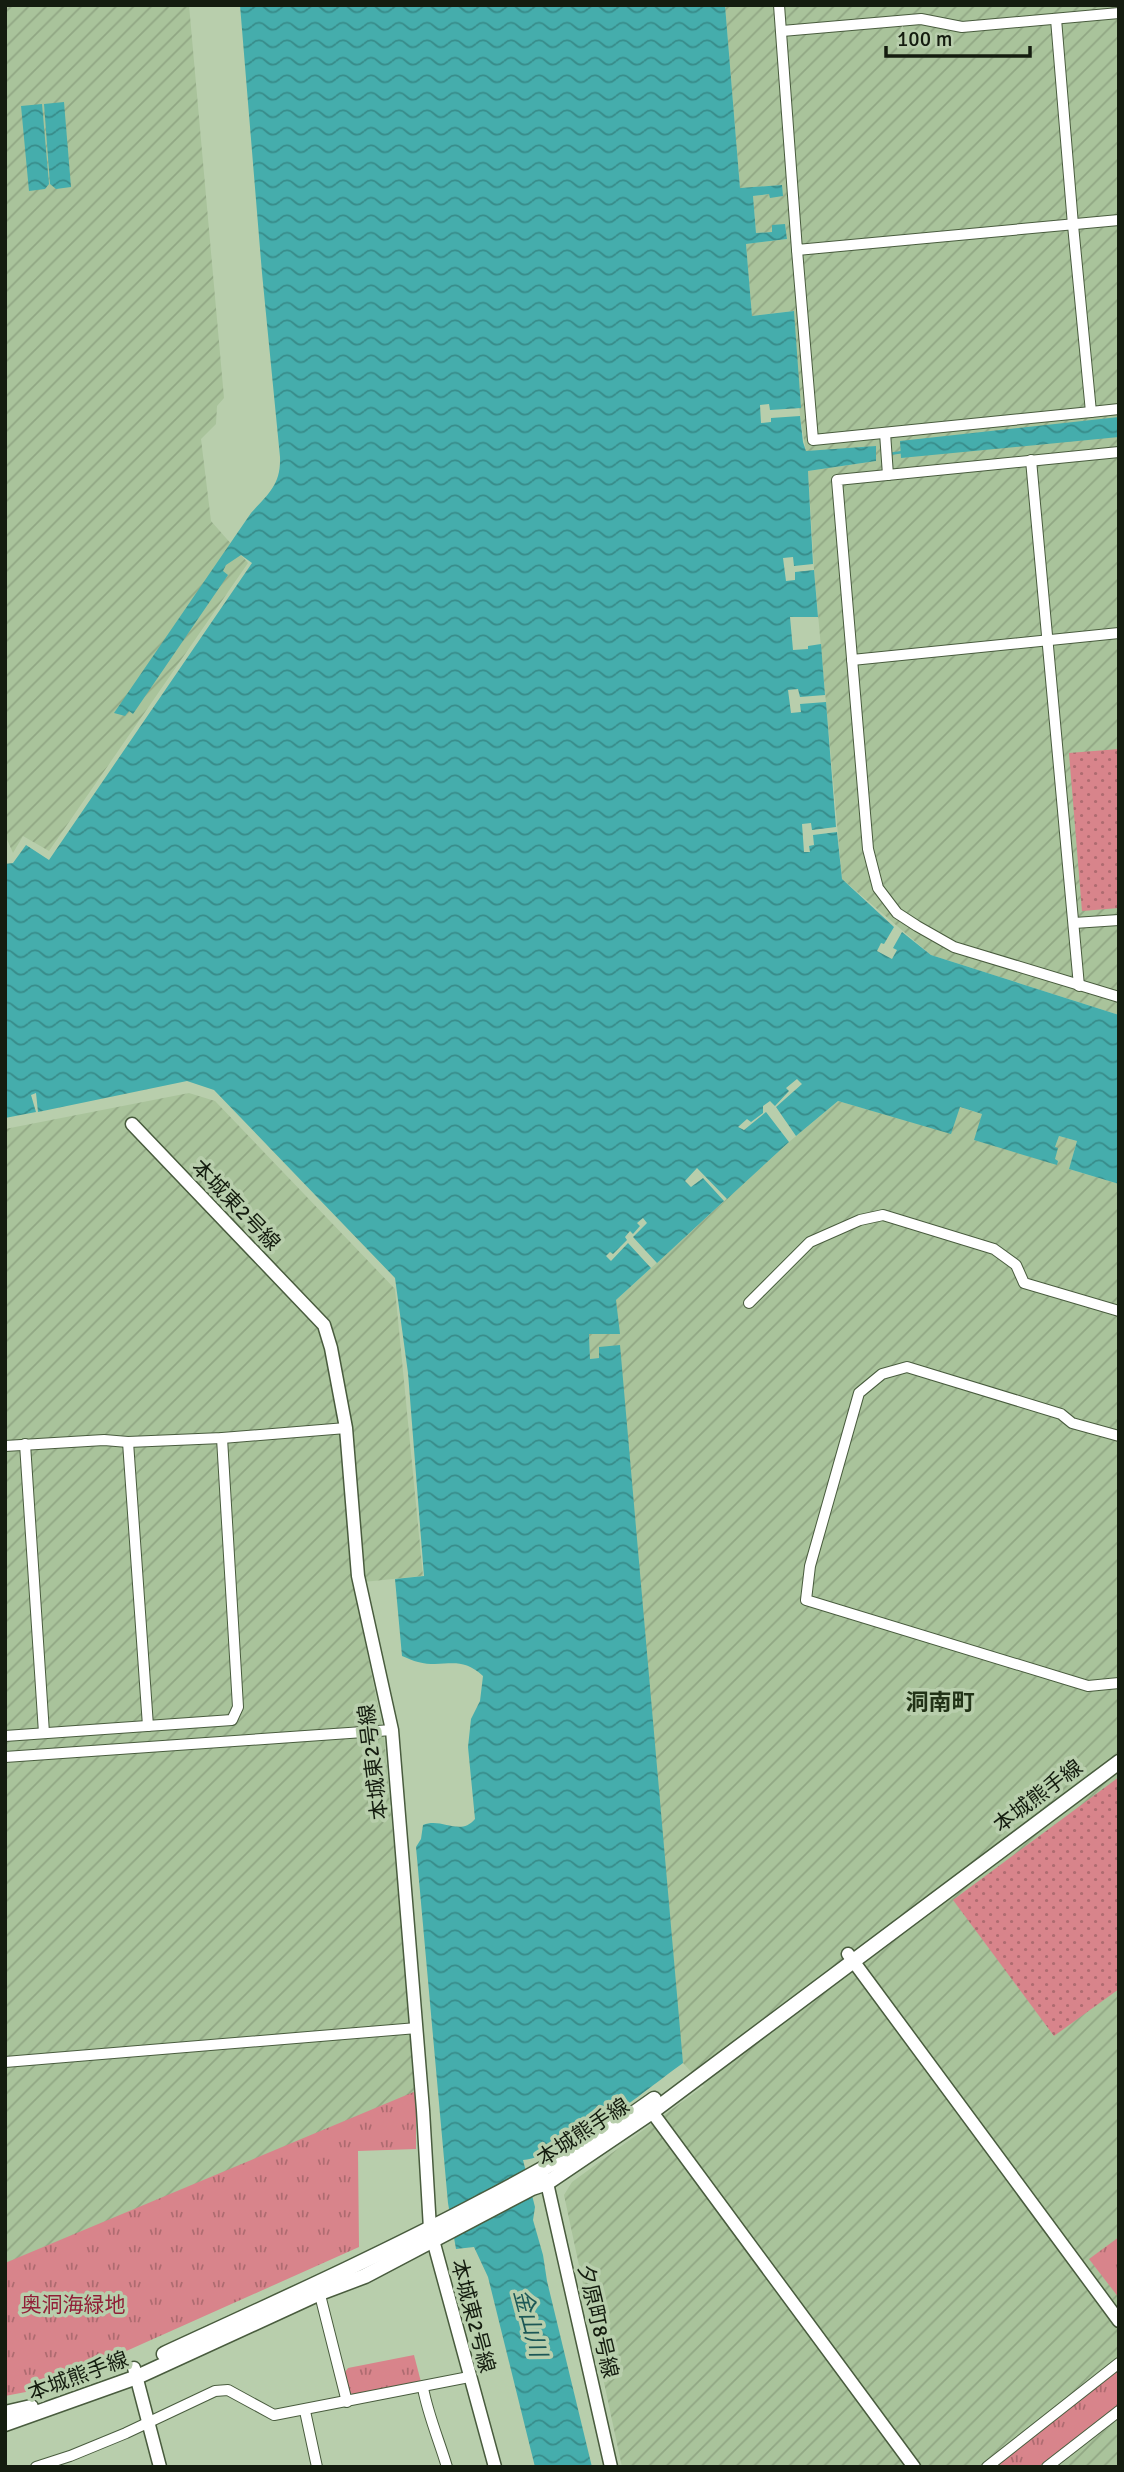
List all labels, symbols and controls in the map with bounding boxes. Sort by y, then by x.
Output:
scale bar [886,14,1030,58]
text: 100 m [897,26,952,52]
street label: 本城東2号線 [186,1154,286,1256]
district label: 洞南町 [906,1688,975,1717]
street label: 本城東2号線 [353,1703,393,1821]
street label: 本城熊手線 [988,1754,1088,1838]
street label: 本城熊手線 [532,2093,634,2171]
street label: 本城東2号線 [445,2256,501,2376]
street label: 夕原町8号線 [572,2261,624,2381]
water label: 金山川 [507,2286,554,2363]
park label: 奥洞海緑地 [21,2292,126,2318]
street label: 本城熊手線 [24,2346,132,2406]

